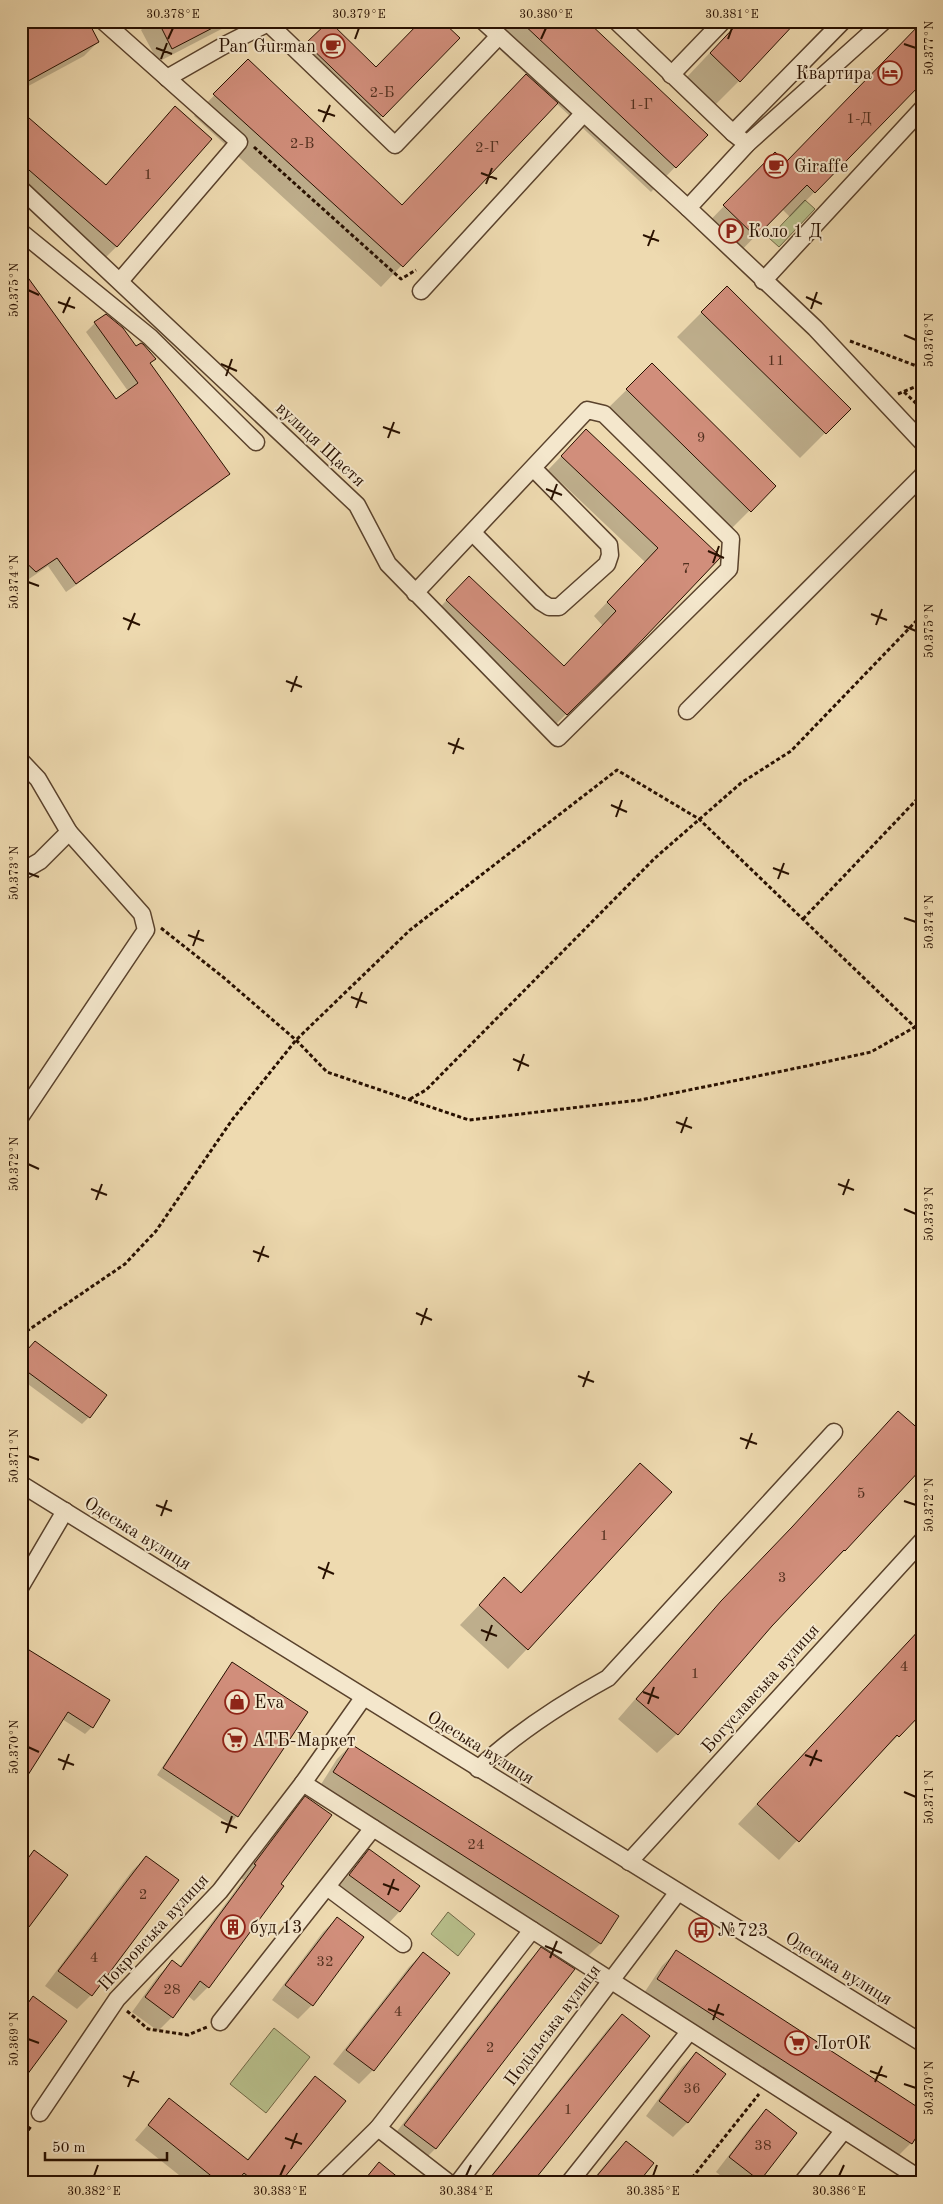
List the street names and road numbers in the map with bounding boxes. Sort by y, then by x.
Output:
street label: вулиця Щастя [272,399,368,490]
street label: Одеська вулиця [81,1494,194,1574]
street label: Богуславська вулиця [698,1621,823,1756]
street label: Одеська вулиця [424,1708,537,1788]
street label: Покровська вулиця [95,1871,212,1995]
street label: Одеська вулиця [782,1929,895,2009]
street label: Подільська вулиця [501,1961,604,2090]

